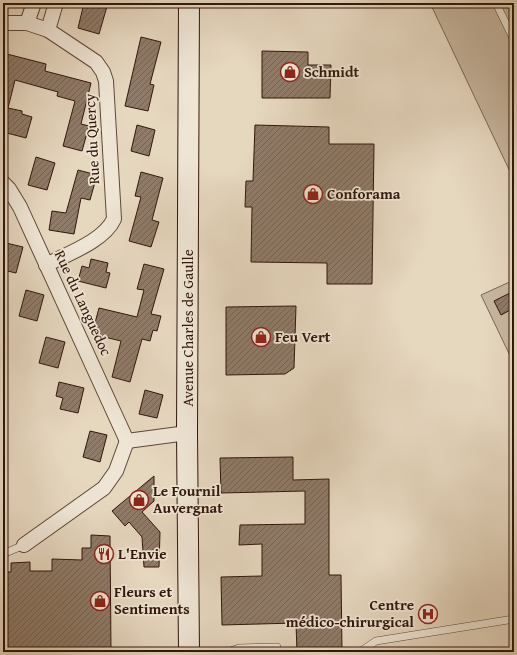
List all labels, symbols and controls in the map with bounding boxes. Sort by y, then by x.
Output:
shop icon: Schmidt [279,61,301,83]
place label: Schmidt [304,61,360,82]
street label: Rue du Quercy [79,93,104,185]
shop icon: Conforama [302,183,324,205]
place label: Conforama [327,183,401,204]
street label: Rue du Languedoc [50,247,117,359]
street label: Avenue Charles de Gaulle [177,249,198,407]
shop icon: Feu Vert [250,326,272,348]
place label: Feu Vert [275,326,331,347]
place label: Le Fournil Auvergnat [153,480,223,518]
shop icon: Le Fournil Auvergnat [128,489,150,511]
restaurant icon: L'Envie [93,543,115,565]
place label: L'Envie [118,543,167,564]
place label: Fleurs et Sentiments [114,581,190,619]
shop icon: Fleurs et Sentiments [89,590,111,612]
place label: Centre médico-chirurgical [286,594,414,632]
hospital icon: Centre médico-chirurgical [417,603,439,625]

